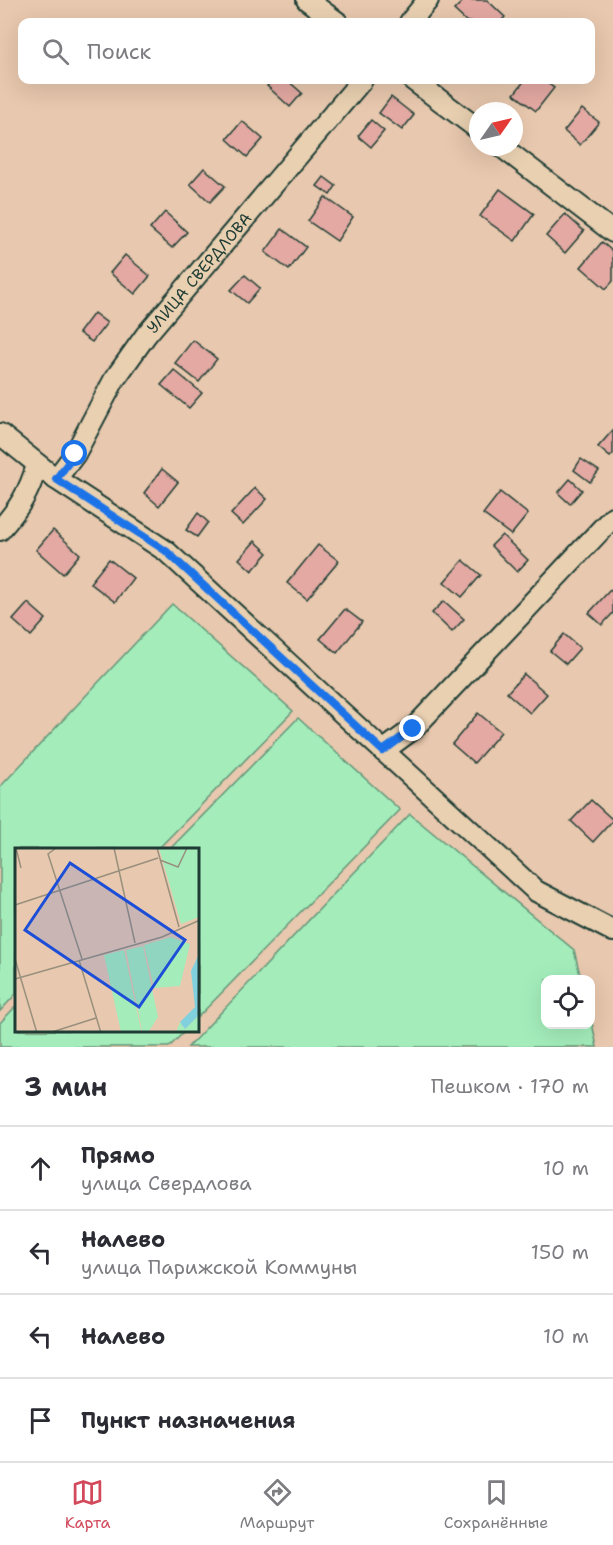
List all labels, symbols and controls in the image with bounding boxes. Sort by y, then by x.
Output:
search box [18,18,595,84]
icon: search [39,35,72,68]
text: Поиск [87,37,151,66]
north arrow [469,102,523,156]
street label: УЛИЦА СВЕРДЛОВА [142,208,256,337]
route start [61,440,87,466]
route end [399,715,425,741]
inset map [15,848,200,1032]
map controls [541,975,595,1029]
button: locate [541,975,595,1029]
text: 3 мин [24,1069,107,1104]
text: Пешком · 170 m [431,1073,589,1099]
text: Прямо [81,1141,155,1170]
icon: ahead [24,1152,57,1185]
text: 10 m [543,1155,589,1181]
text: улица Свердлова [81,1170,252,1196]
text: Налево [81,1225,165,1254]
icon: left [24,1236,57,1269]
text: 150 m [531,1239,589,1265]
text: улица Парижской Коммуны [81,1254,357,1280]
icon: left [24,1320,57,1353]
text: Налево [81,1322,165,1351]
text: 10 m [543,1323,589,1349]
icon: arrive [24,1404,57,1437]
text: Пункт назначения [81,1406,295,1435]
tab: Карта [65,1476,110,1533]
tab: Маршрут [240,1476,314,1533]
tab: Сохранённые [444,1476,548,1533]

